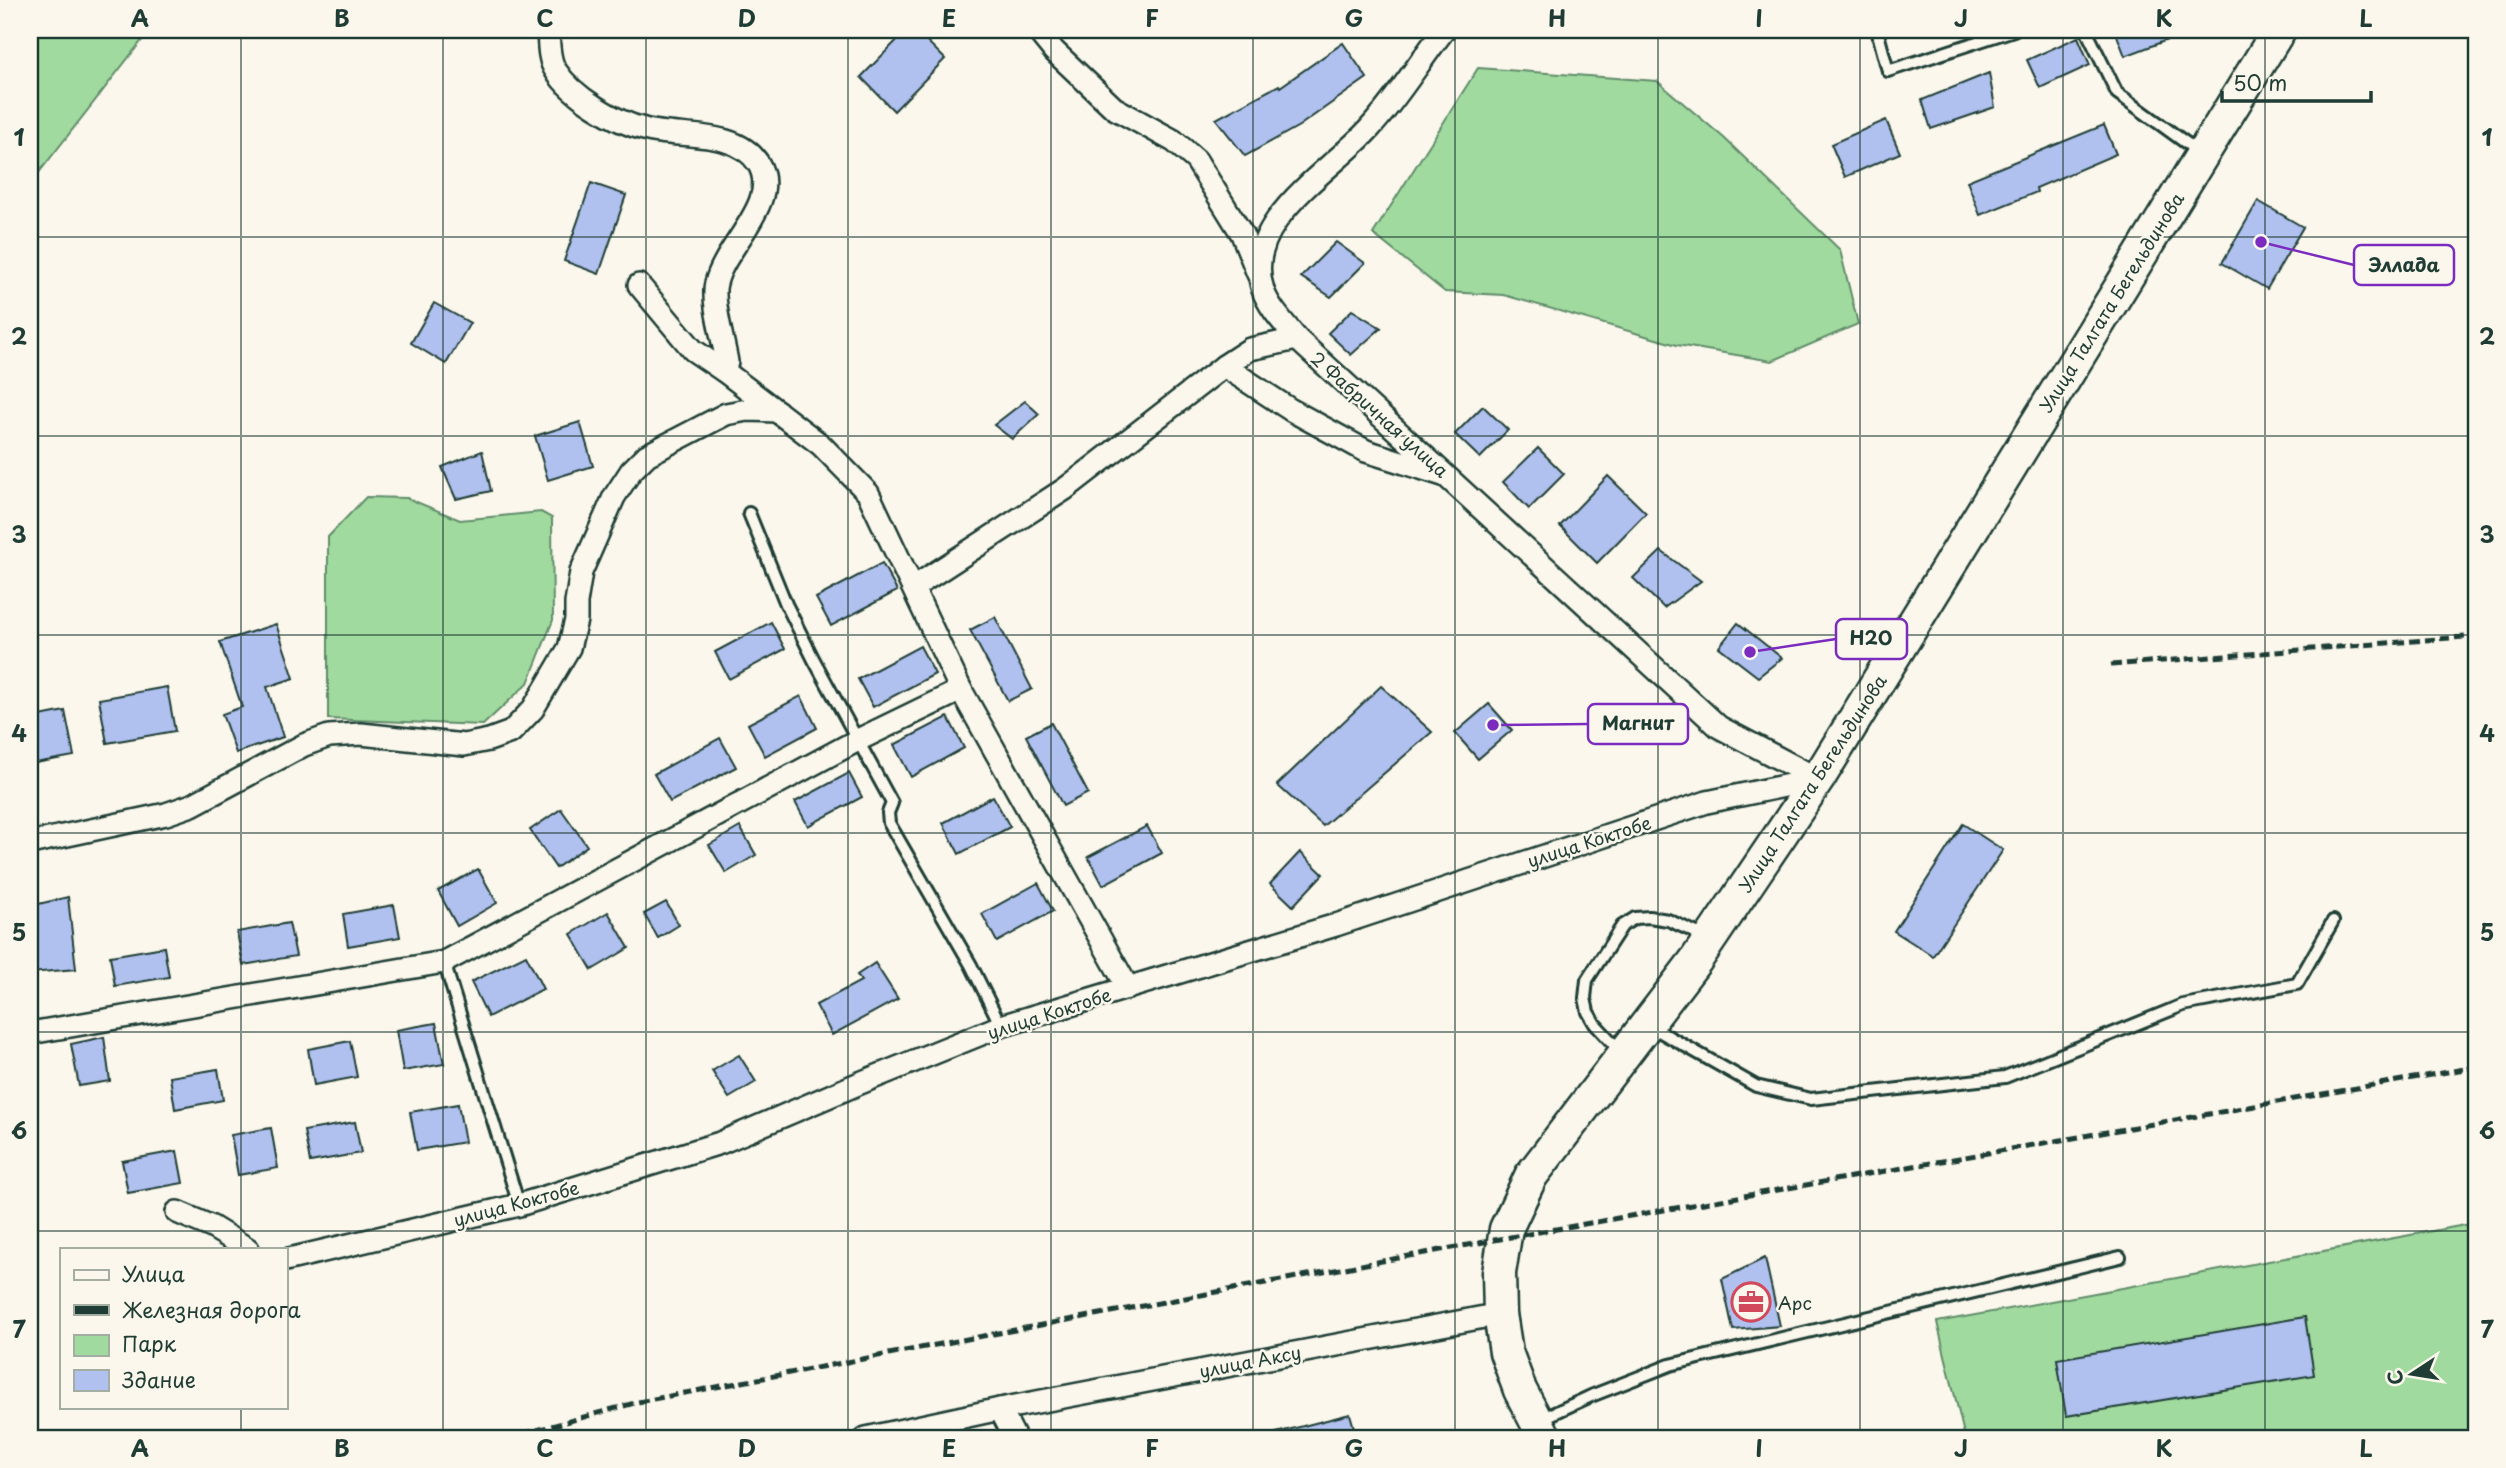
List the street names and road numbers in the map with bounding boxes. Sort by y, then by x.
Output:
street label: Улица Талгата Бегельдинова [2032,186,2190,417]
street label: 2 Фабричная улица [1305,345,1455,484]
street label: Улица Талгата Бегельдинова [1731,668,1893,897]
street label: улица Коктобе [1524,808,1655,874]
street label: улица Коктобе [984,980,1115,1046]
street label: улица Коктобе [450,1173,582,1233]
street label: улица Аксу [1197,1338,1303,1384]

